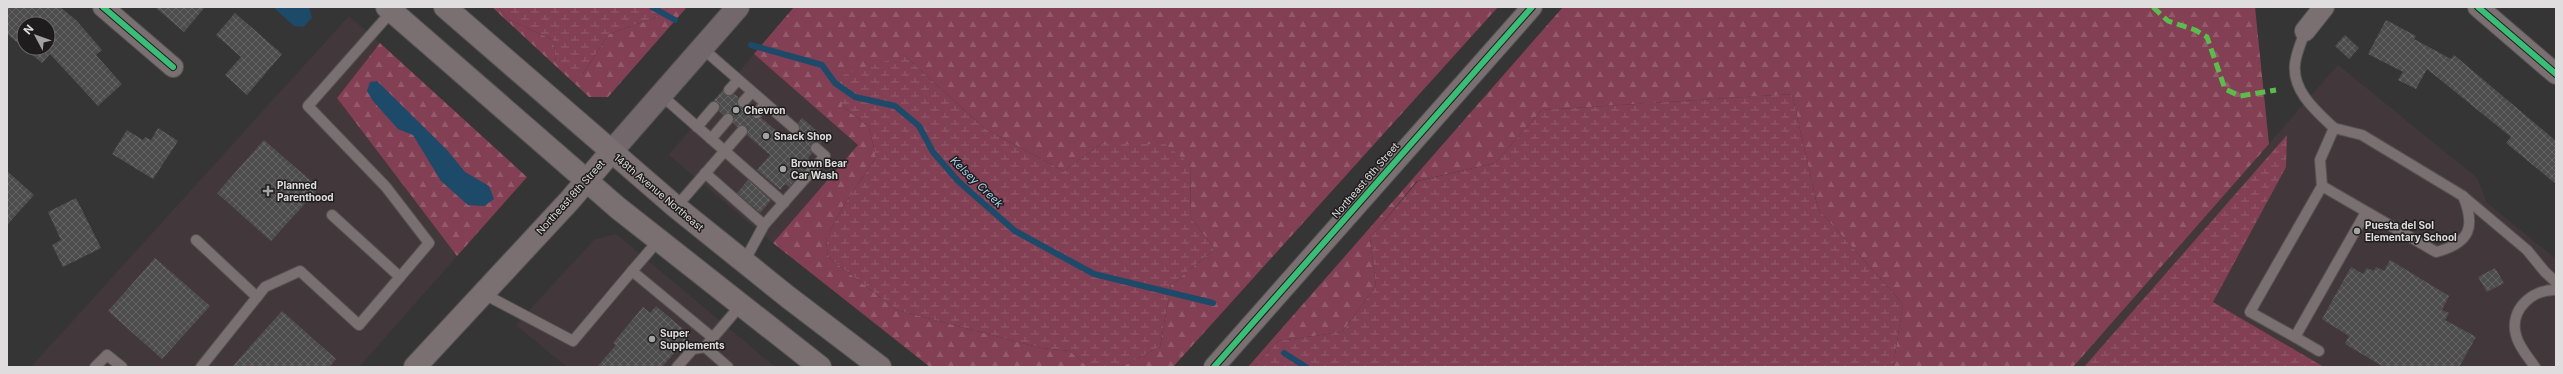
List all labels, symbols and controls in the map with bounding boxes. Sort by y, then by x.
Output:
north arrow [16,16,56,56]
text: N [20,22,36,37]
place label: Chevron [744,104,786,116]
marker: Chevron [731,105,741,115]
place label: Snack Shop [774,130,832,142]
marker: Snack Shop [761,131,771,141]
street label: Northeast 6th Street [1329,139,1401,220]
street label: 148th Avenue Northeast [612,151,707,234]
water label: Kelsey Creek [948,153,1007,211]
street label: Northeast 8th Street [533,157,607,237]
place label: Brown Bear Car Wash [791,157,847,181]
marker: Brown Bear Car Wash [778,164,788,174]
place label: Planned Parenthood [277,179,334,203]
marker: Planned Parenthood [262,185,274,197]
place label: Puesta del Sol Elementary School [2365,219,2457,244]
marker: Puesta del Sol Elementary School [2352,226,2362,236]
place label: Super Supplements [660,327,725,351]
marker: Super Supplements [647,334,657,344]

